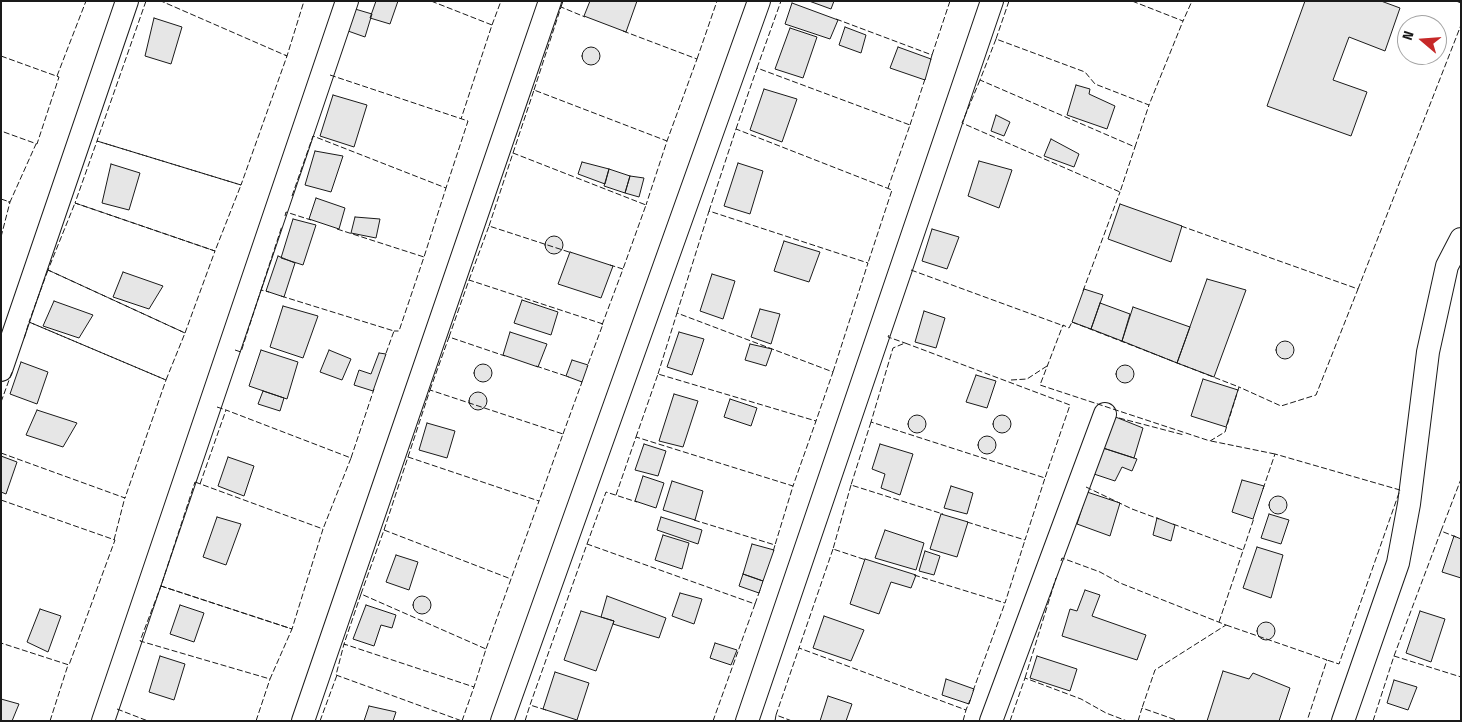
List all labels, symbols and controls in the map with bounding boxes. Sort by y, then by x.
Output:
north arrow [1397,15,1447,65]
text: N [1399,29,1418,42]

